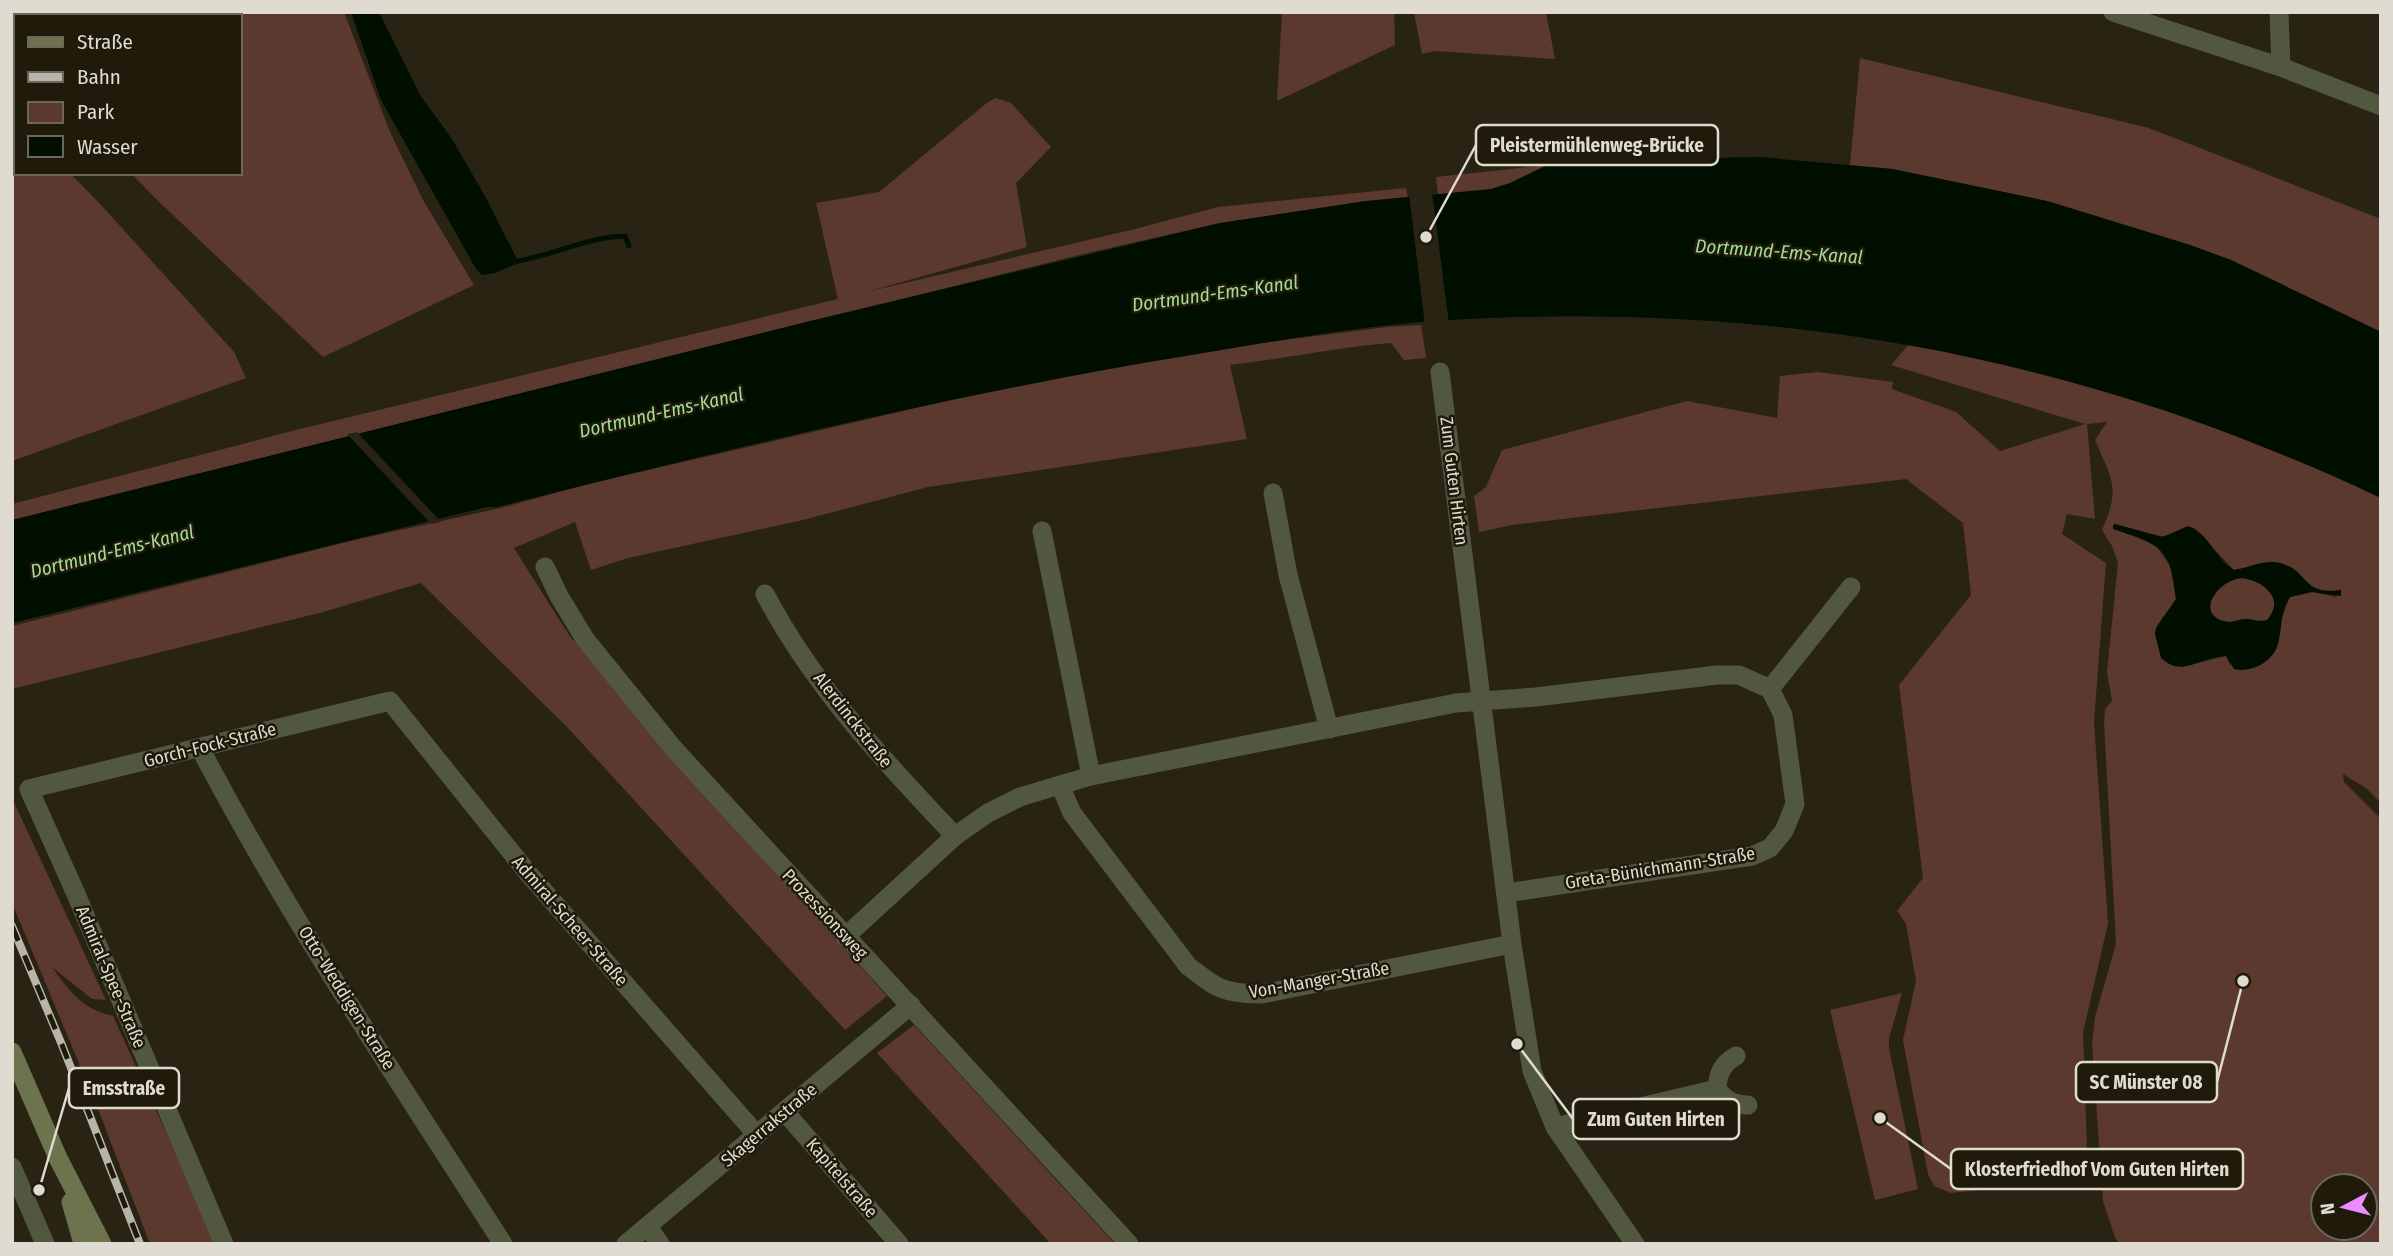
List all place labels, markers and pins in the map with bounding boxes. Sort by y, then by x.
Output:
callout: Pleistermühlenweg-Brücke [1476,125,1718,165]
callout: SC Münster 08 [2076,1062,2217,1102]
callout: Emsstraße [69,1068,179,1108]
callout: Zum Guten Hirten [1573,1099,1739,1139]
callout: Klosterfriedhof Vom Guten Hirten [1951,1149,2243,1189]

